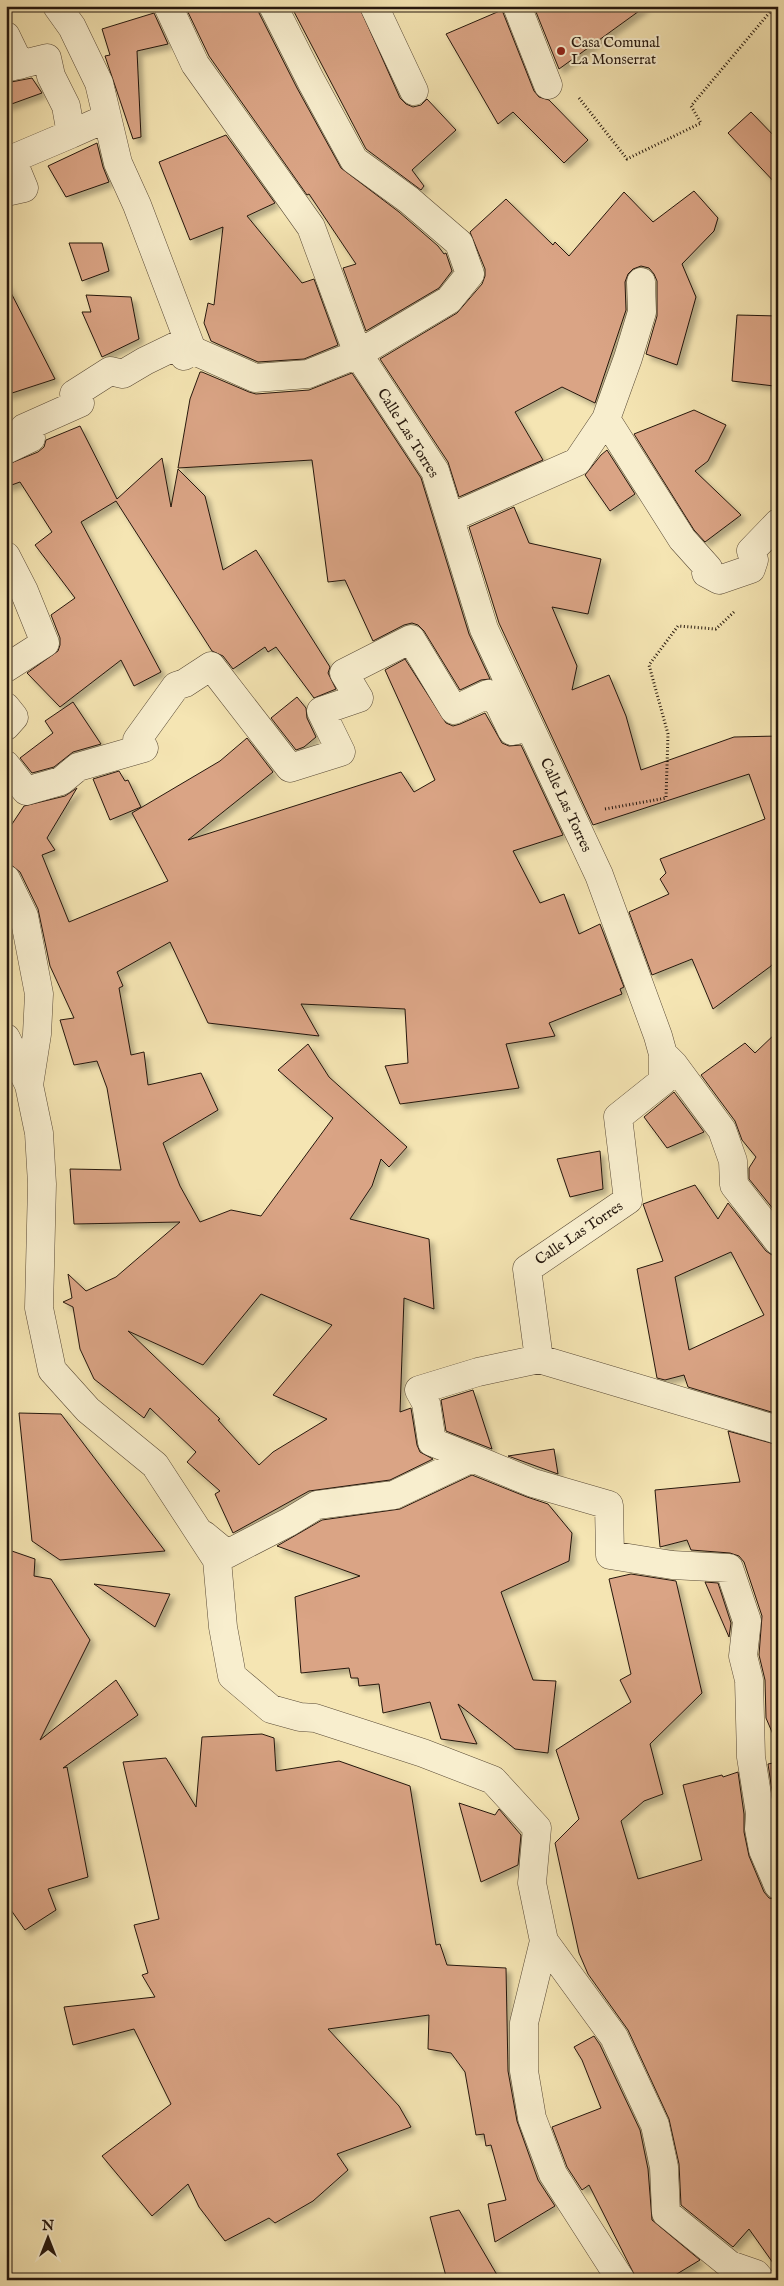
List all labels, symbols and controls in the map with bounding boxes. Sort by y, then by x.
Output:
place label: Casa Comunal La Monserrat [571,33,661,69]
marker: Casa Comunal La Monserrat [555,45,567,57]
street label: Calle Las Torres [373,385,443,481]
street label: Calle Las Torres [536,755,596,855]
street label: Calle Las Torres [531,1197,627,1269]
north arrow [22,2214,72,2264]
text: N [41,2217,54,2235]

